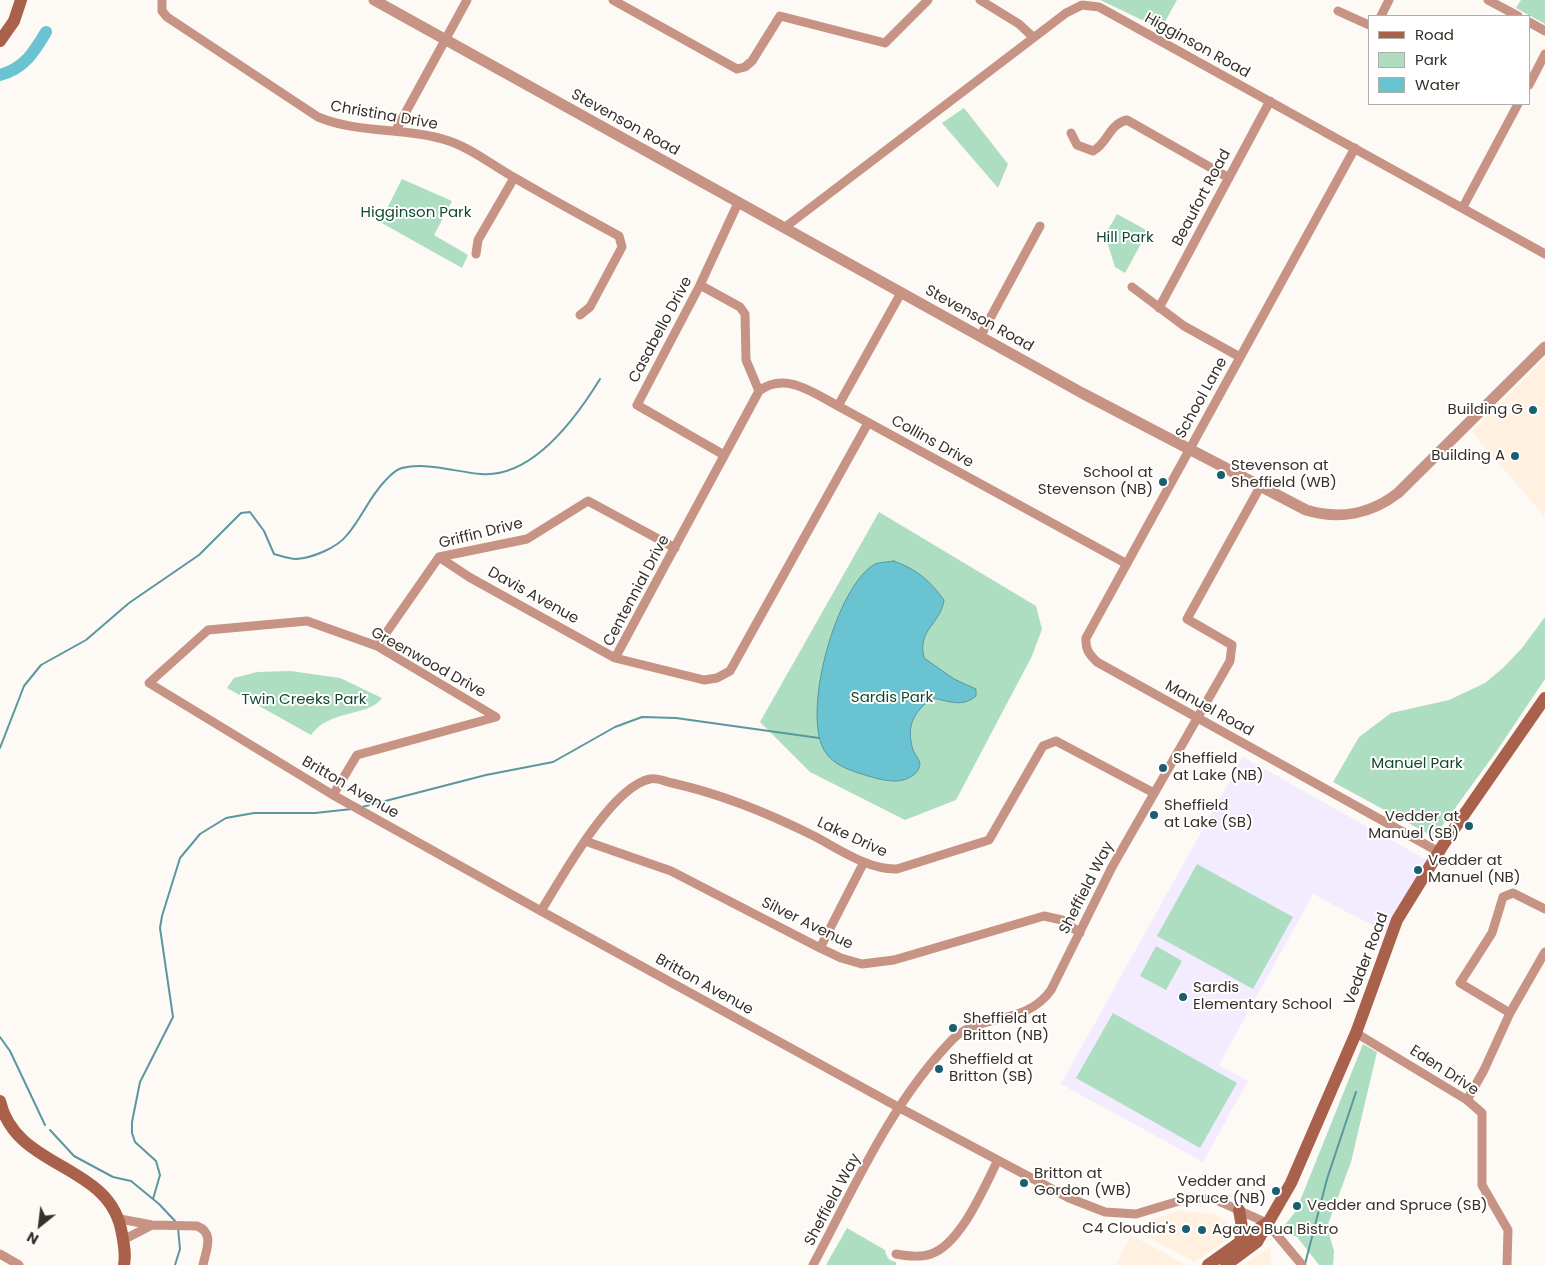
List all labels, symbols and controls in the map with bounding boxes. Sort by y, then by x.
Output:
street label: Higginson Road [1141,10,1253,82]
legend [1368,15,1530,105]
text: Road [1415,24,1454,45]
text: Park [1415,49,1447,70]
text: Water [1415,74,1460,95]
street label: Stevenson Road [568,86,682,160]
street label: Christina Drive [329,98,439,134]
street label: Beaufort Road [1169,147,1235,249]
park label: Higginson Park [361,204,471,222]
park label: Hill Park [1096,229,1154,247]
street label: Casabello Drive [625,274,697,386]
street label: Stevenson Road [922,282,1036,356]
street label: School Lane [1172,354,1232,442]
place label: Building G [1448,401,1523,419]
marker: Building G [1527,404,1539,416]
street label: Collins Drive [888,412,976,472]
place label: Building A [1431,447,1505,465]
marker: Building A [1509,450,1521,462]
place label: Stevenson at Sheffield (WB) [1231,457,1337,492]
place label: School at Stevenson (NB) [1038,464,1153,499]
marker: Stevenson at Sheffield (WB) [1215,469,1227,481]
marker: School at Stevenson (NB) [1157,476,1169,488]
street label: Griffin Drive [437,515,525,553]
street label: Centennial Drive [600,532,674,650]
street label: Davis Avenue [484,564,582,628]
street label: Greenwood Drive [367,624,489,702]
street label: Manuel Road [1162,677,1256,741]
park label: Sardis Park [851,689,933,707]
park label: Twin Creeks Park [241,691,367,709]
place label: Sheffield at Lake (NB) [1173,750,1264,785]
street label: Britton Avenue [298,753,402,823]
park label: Manuel Park [1371,755,1463,773]
marker: Sheffield at Lake (NB) [1157,762,1169,774]
place label: Sheffield at Lake (SB) [1164,797,1253,832]
place label: Vedder at Manuel (SB) [1368,808,1459,843]
marker: Sheffield at Lake (SB) [1148,809,1160,821]
street label: Lake Drive [814,814,890,862]
marker: Vedder at Manuel (SB) [1463,820,1475,832]
street label: Sheffield Way [1056,839,1118,937]
place label: Vedder at Manuel (NB) [1428,852,1521,887]
marker: Vedder at Manuel (NB) [1412,864,1424,876]
street label: Silver Avenue [758,894,856,954]
street label: Vedder Road [1341,910,1393,1008]
street label: Britton Avenue [652,951,756,1019]
place label: Sardis Elementary School [1193,979,1332,1014]
marker: Sardis Elementary School [1177,991,1189,1003]
place label: Sheffield at Britton (NB) [963,1010,1049,1045]
marker: Sheffield at Britton (NB) [947,1022,959,1034]
street label: Eden Drive [1406,1042,1482,1100]
place label: Sheffield at Britton (SB) [949,1051,1033,1086]
marker: Sheffield at Britton (SB) [933,1063,945,1075]
street label: Sheffield Way [801,1151,865,1249]
place label: Britton at Gordon (WB) [1034,1165,1132,1200]
place label: Vedder and Spruce (NB) [1176,1173,1266,1208]
marker: Britton at Gordon (WB) [1018,1177,1030,1189]
marker: Vedder and Spruce (NB) [1270,1185,1282,1197]
place label: Vedder and Spruce (SB) [1307,1197,1488,1215]
north arrow [15,1200,65,1250]
marker: Vedder and Spruce (SB) [1291,1200,1303,1212]
place label: C4 Cloudia's [1082,1220,1176,1238]
place label: Agave Bua Bistro [1212,1221,1338,1239]
marker: C4 Cloudia's [1180,1223,1192,1235]
marker: Agave Bua Bistro [1196,1224,1208,1236]
text: N [23,1227,42,1249]

